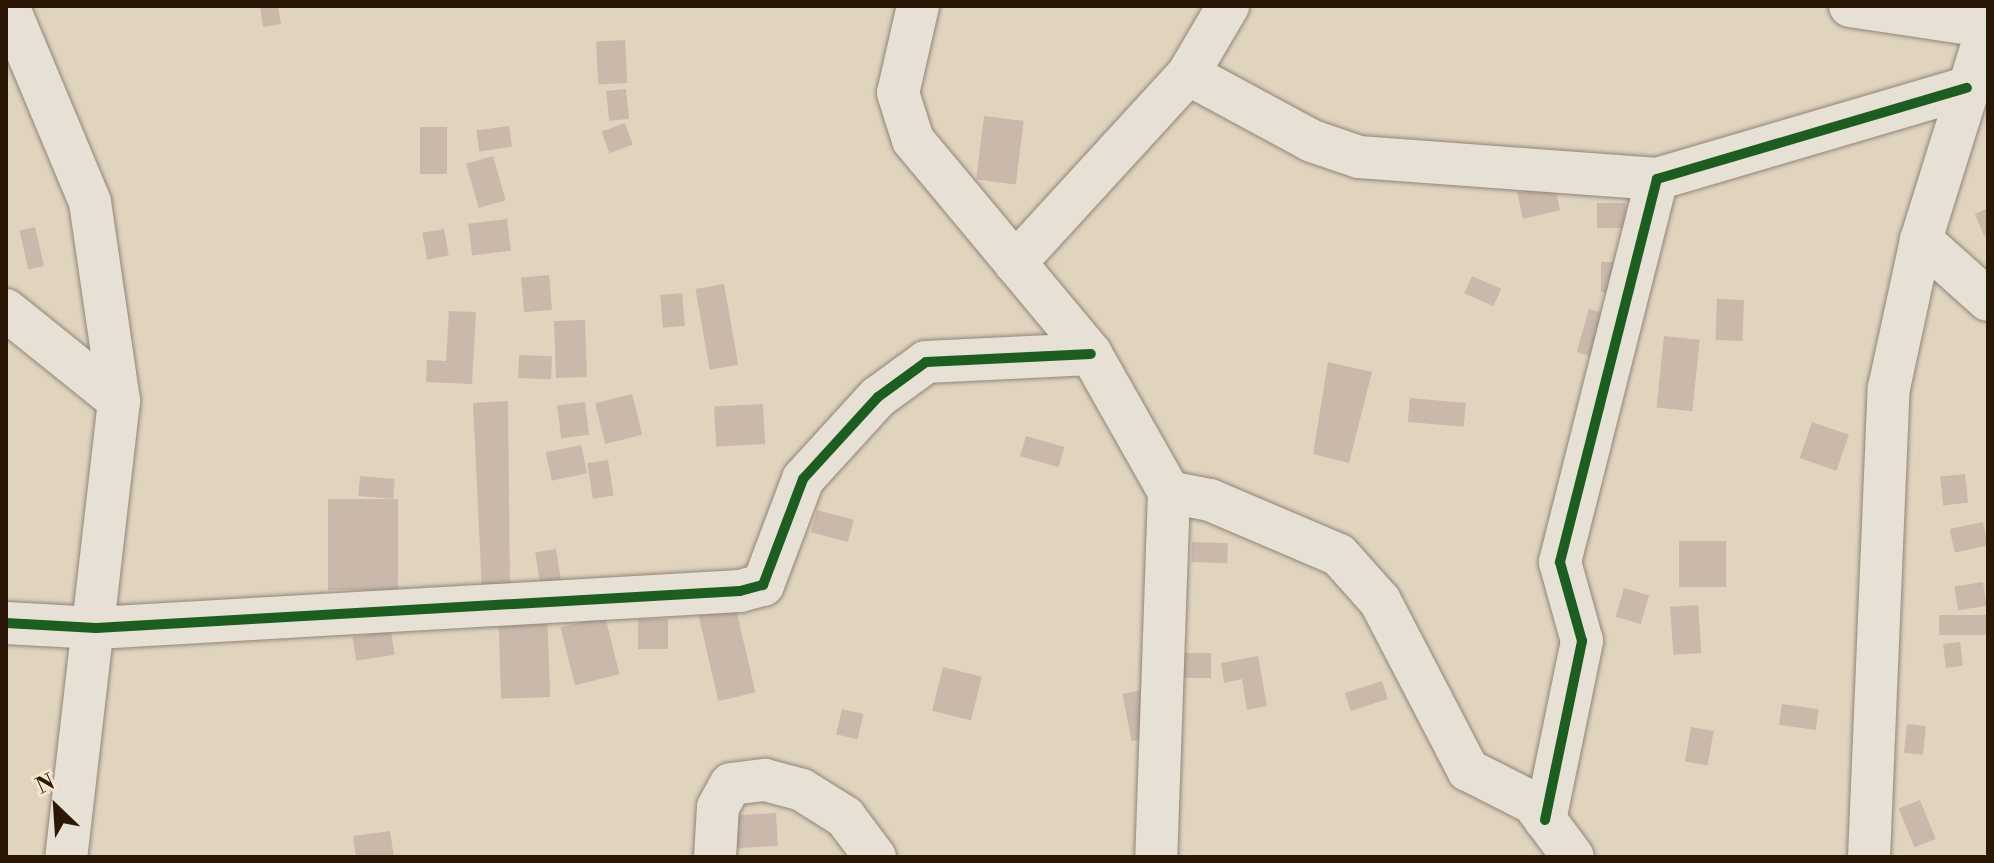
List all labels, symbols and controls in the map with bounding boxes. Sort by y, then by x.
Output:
north arrow [16,767,96,847]
text: N [32,769,59,801]

